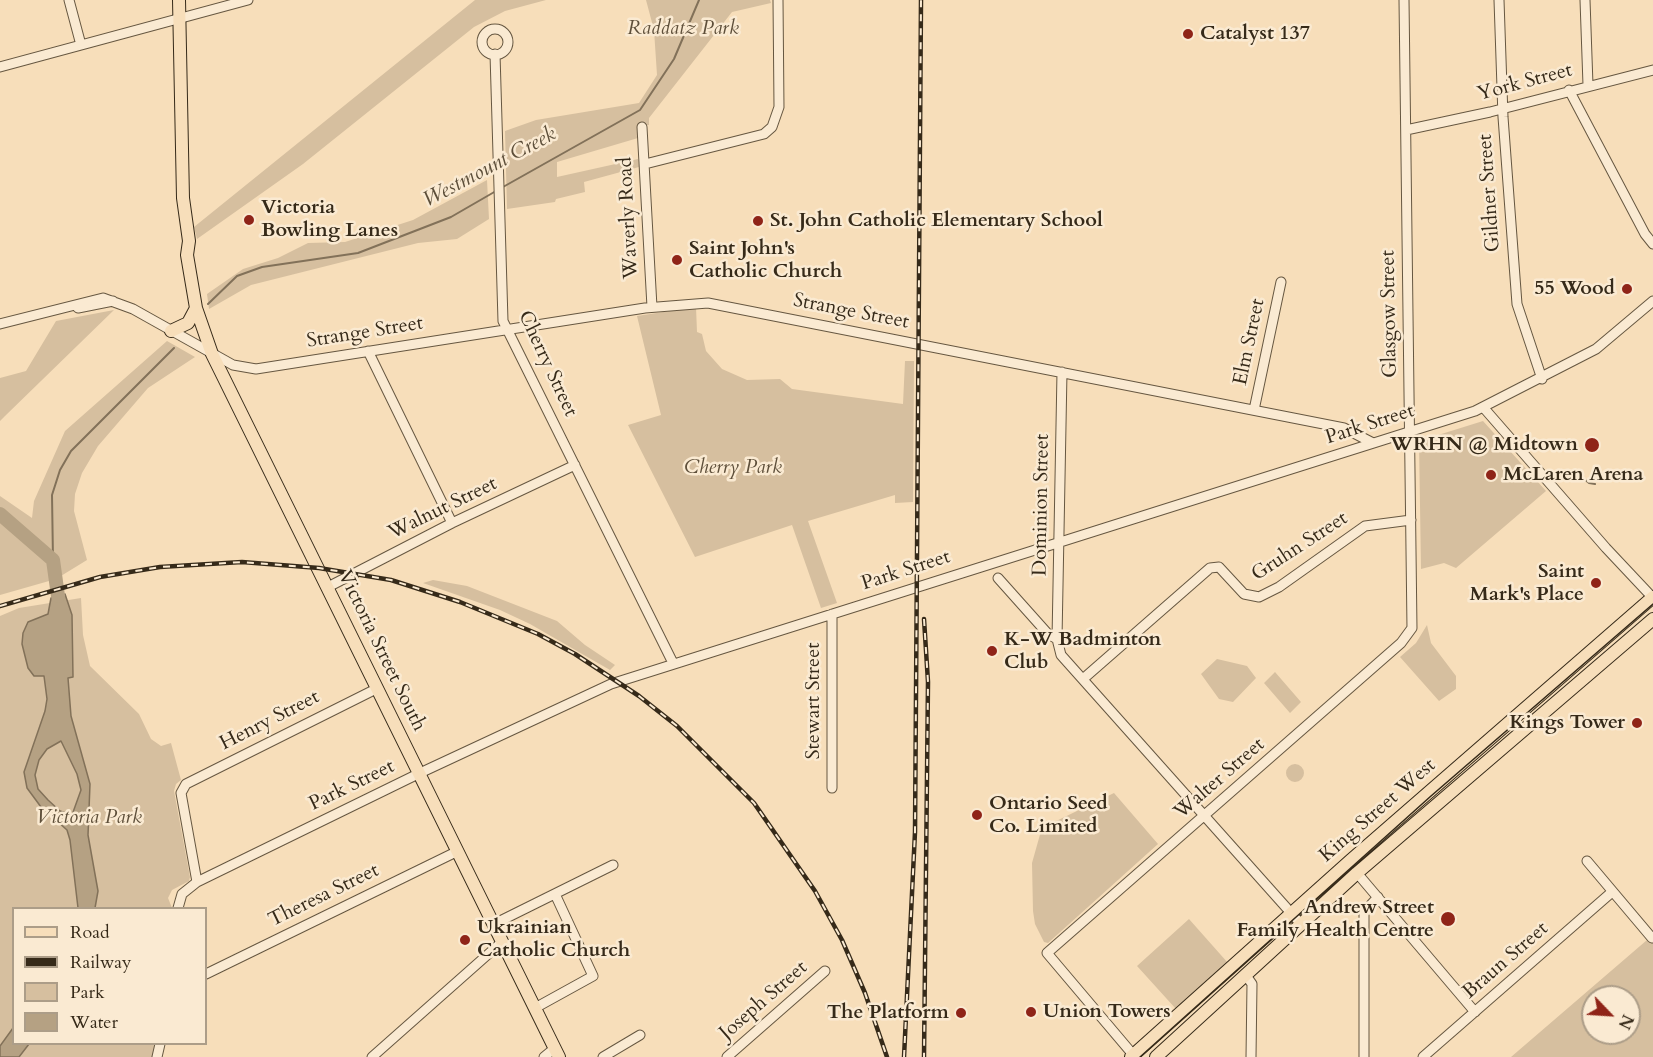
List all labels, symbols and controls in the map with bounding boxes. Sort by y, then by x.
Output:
park label: Raddatz Park [627,17,739,41]
place label: Catalyst 137 [1200,22,1310,46]
marker: Catalyst 137 [1181,27,1195,41]
street label: York Street [1475,59,1575,107]
water label: Westmount Creek [419,122,561,214]
street label: Gildner Street [1474,133,1506,253]
street label: Waverly Road [614,156,644,280]
place label: Victoria Bowling Lanes [261,196,398,243]
place label: St. John Catholic Elementary School [770,209,1103,233]
marker: Victoria Bowling Lanes [242,213,256,227]
marker: St. John Catholic Elementary School [751,214,765,228]
place label: Saint John's Catholic Church [689,237,842,284]
street label: Glasgow Street [1377,250,1403,378]
marker: Saint John's Catholic Church [670,253,684,267]
place label: 55 Wood [1534,277,1615,301]
marker: 55 Wood [1620,282,1634,296]
street label: Strange Street [791,289,911,335]
street label: Elm Street [1229,297,1271,387]
street label: Cherry Street [512,307,582,421]
street label: Strange Street [305,312,425,354]
street label: Park Street [1323,399,1417,451]
place label: WRHN @ Midtown [1390,433,1578,457]
street label: Dominion Street [1029,434,1055,576]
marker: WRHN @ Midtown [1583,436,1601,454]
park label: Cherry Park [684,456,782,480]
place label: McLaren Arena [1503,463,1643,487]
marker: McLaren Arena [1484,468,1498,482]
street label: Walnut Street [385,472,501,546]
street label: Gruhn Street [1247,507,1353,587]
street label: Park Street [859,545,953,597]
place label: Saint Mark's Place [1470,560,1584,607]
street label: Victoria Street South [332,567,430,735]
marker: Saint Mark's Place [1589,576,1603,590]
place label: K-W Badminton Club [1004,628,1161,675]
street label: Stewart Street [802,642,826,760]
marker: K-W Badminton Club [985,644,999,658]
street label: Henry Street [216,686,324,756]
place label: Kings Tower [1509,711,1625,735]
marker: Kings Tower [1630,716,1644,730]
street label: Walter Street [1170,733,1270,825]
street label: King Street West [1315,754,1441,868]
street label: Park Street [305,755,399,817]
place label: Ontario Seed Co. Limited [989,792,1108,839]
park label: Victoria Park [36,806,142,830]
marker: Ontario Seed Co. Limited [970,808,984,822]
street label: Theresa Street [265,859,383,933]
place label: Andrew Street Family Health Centre [1236,896,1434,943]
legend [12,907,207,1045]
marker: Andrew Street Family Health Centre [1439,910,1457,928]
place label: Ukrainian Catholic Church [477,916,630,963]
street label: Braun Street [1458,917,1554,1005]
text: Road [70,920,110,945]
marker: Ukrainian Catholic Church [458,933,472,947]
text: Railway [70,950,132,975]
street label: Joseph Street [715,956,813,1046]
text: Park [70,980,105,1005]
north arrow [1581,985,1641,1045]
place label: Union Towers [1043,1000,1171,1024]
place label: The Platform [827,1001,949,1025]
marker: Union Towers [1024,1005,1038,1019]
marker: The Platform [954,1006,968,1020]
text: Water [70,1010,118,1035]
text: N [1613,1011,1638,1033]

